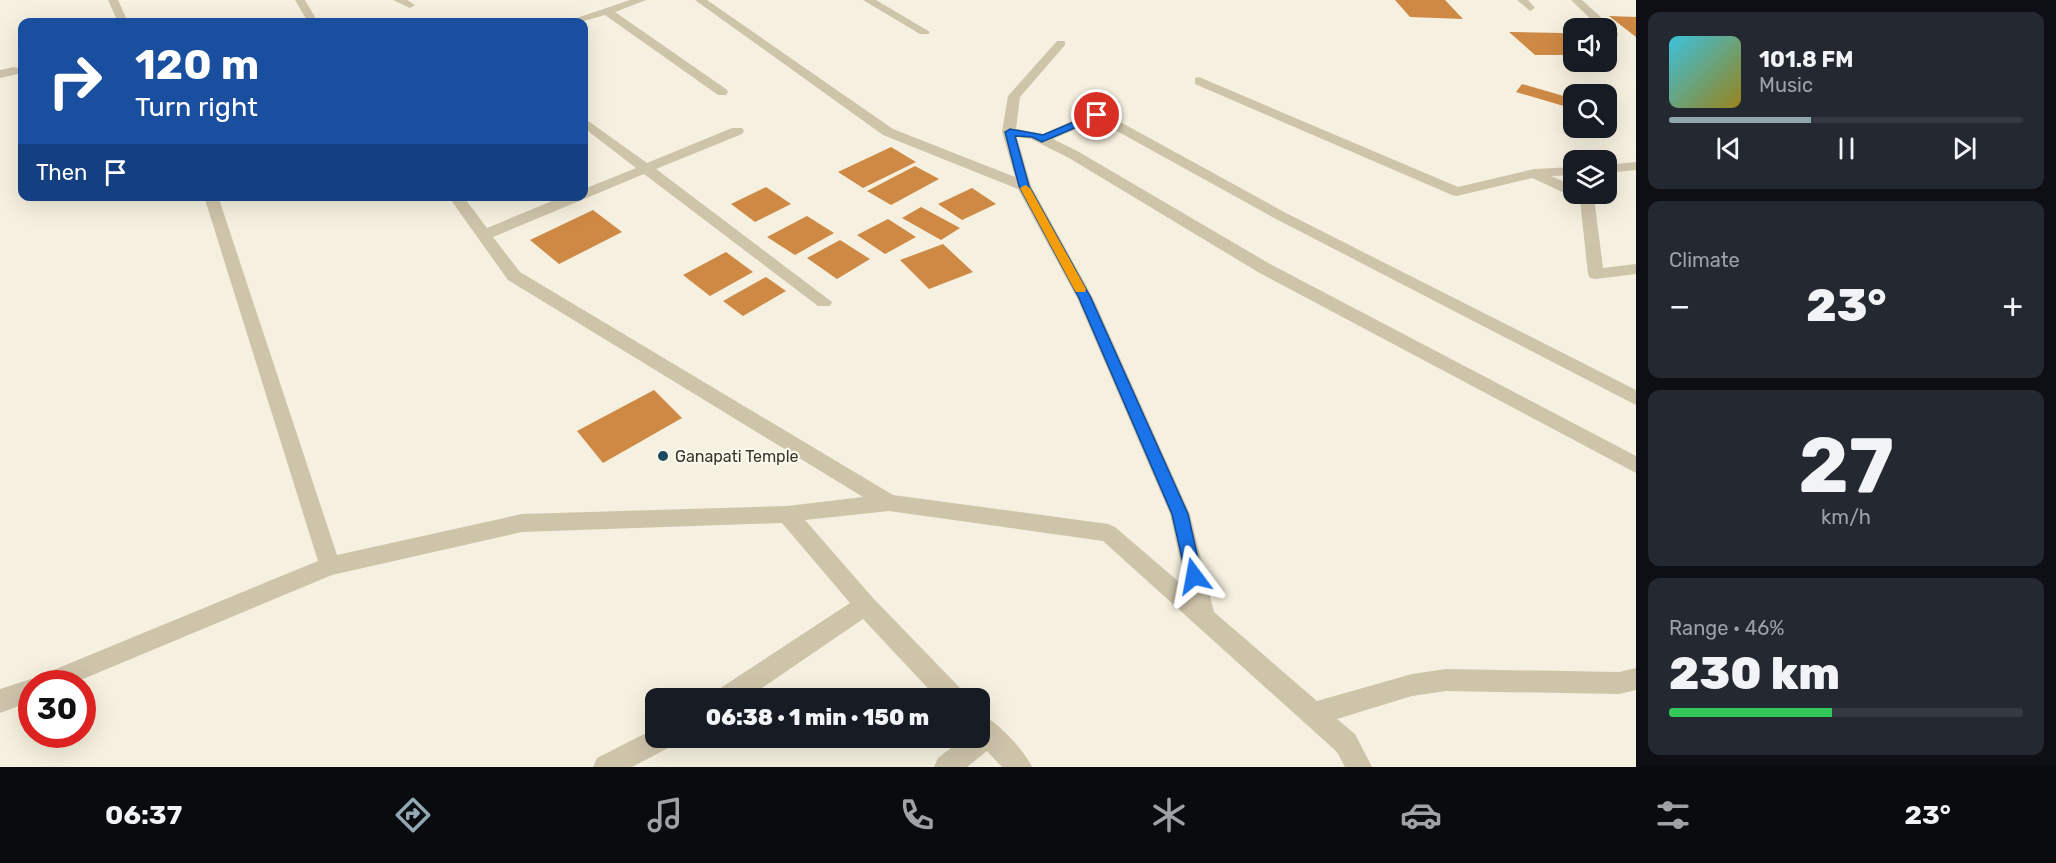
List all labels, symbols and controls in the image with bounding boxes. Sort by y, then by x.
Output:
map controls [1563,18,1617,204]
button: sound [1563,18,1617,72]
text: 120 m [135,40,259,90]
icon: right [36,42,114,120]
text: 101.8 FM [1759,46,1853,73]
text: Music [1759,73,1813,97]
button: search [1563,84,1617,138]
pin [1071,89,1122,140]
text: Turn right [135,91,258,123]
icon: arrive [1080,98,1113,131]
icon: previous [1712,132,1745,165]
icon: pause [1830,132,1863,165]
icon: next [1948,132,1981,165]
button: layers [1563,150,1617,204]
icon: arrive [99,156,132,189]
text: Then [36,159,87,186]
text: Climate [1669,248,1740,272]
text: 23° [1806,279,1887,332]
text: − [1669,286,1690,325]
text: + [2002,286,2023,325]
text: 27 [1798,419,1894,512]
place label: Ganapati Temple [675,447,799,466]
marker: Ganapati Temple [656,449,670,463]
text: km/h [1821,505,1871,529]
position arrow [1162,544,1226,608]
text: Range · 46% [1669,616,1785,640]
text: 230 km [1669,647,1840,700]
speed limit sign: 30 [18,670,96,748]
text: 06:38 · 1 min · 150 m [706,704,929,731]
icon: directions [392,794,434,836]
icon: music [644,794,686,836]
icon: phone [896,794,938,836]
icon: climate [1148,794,1190,836]
icon: car [1400,794,1442,836]
icon: filters [1652,794,1694,836]
text: 06:37 [105,799,182,831]
text: 23° [1904,799,1951,831]

